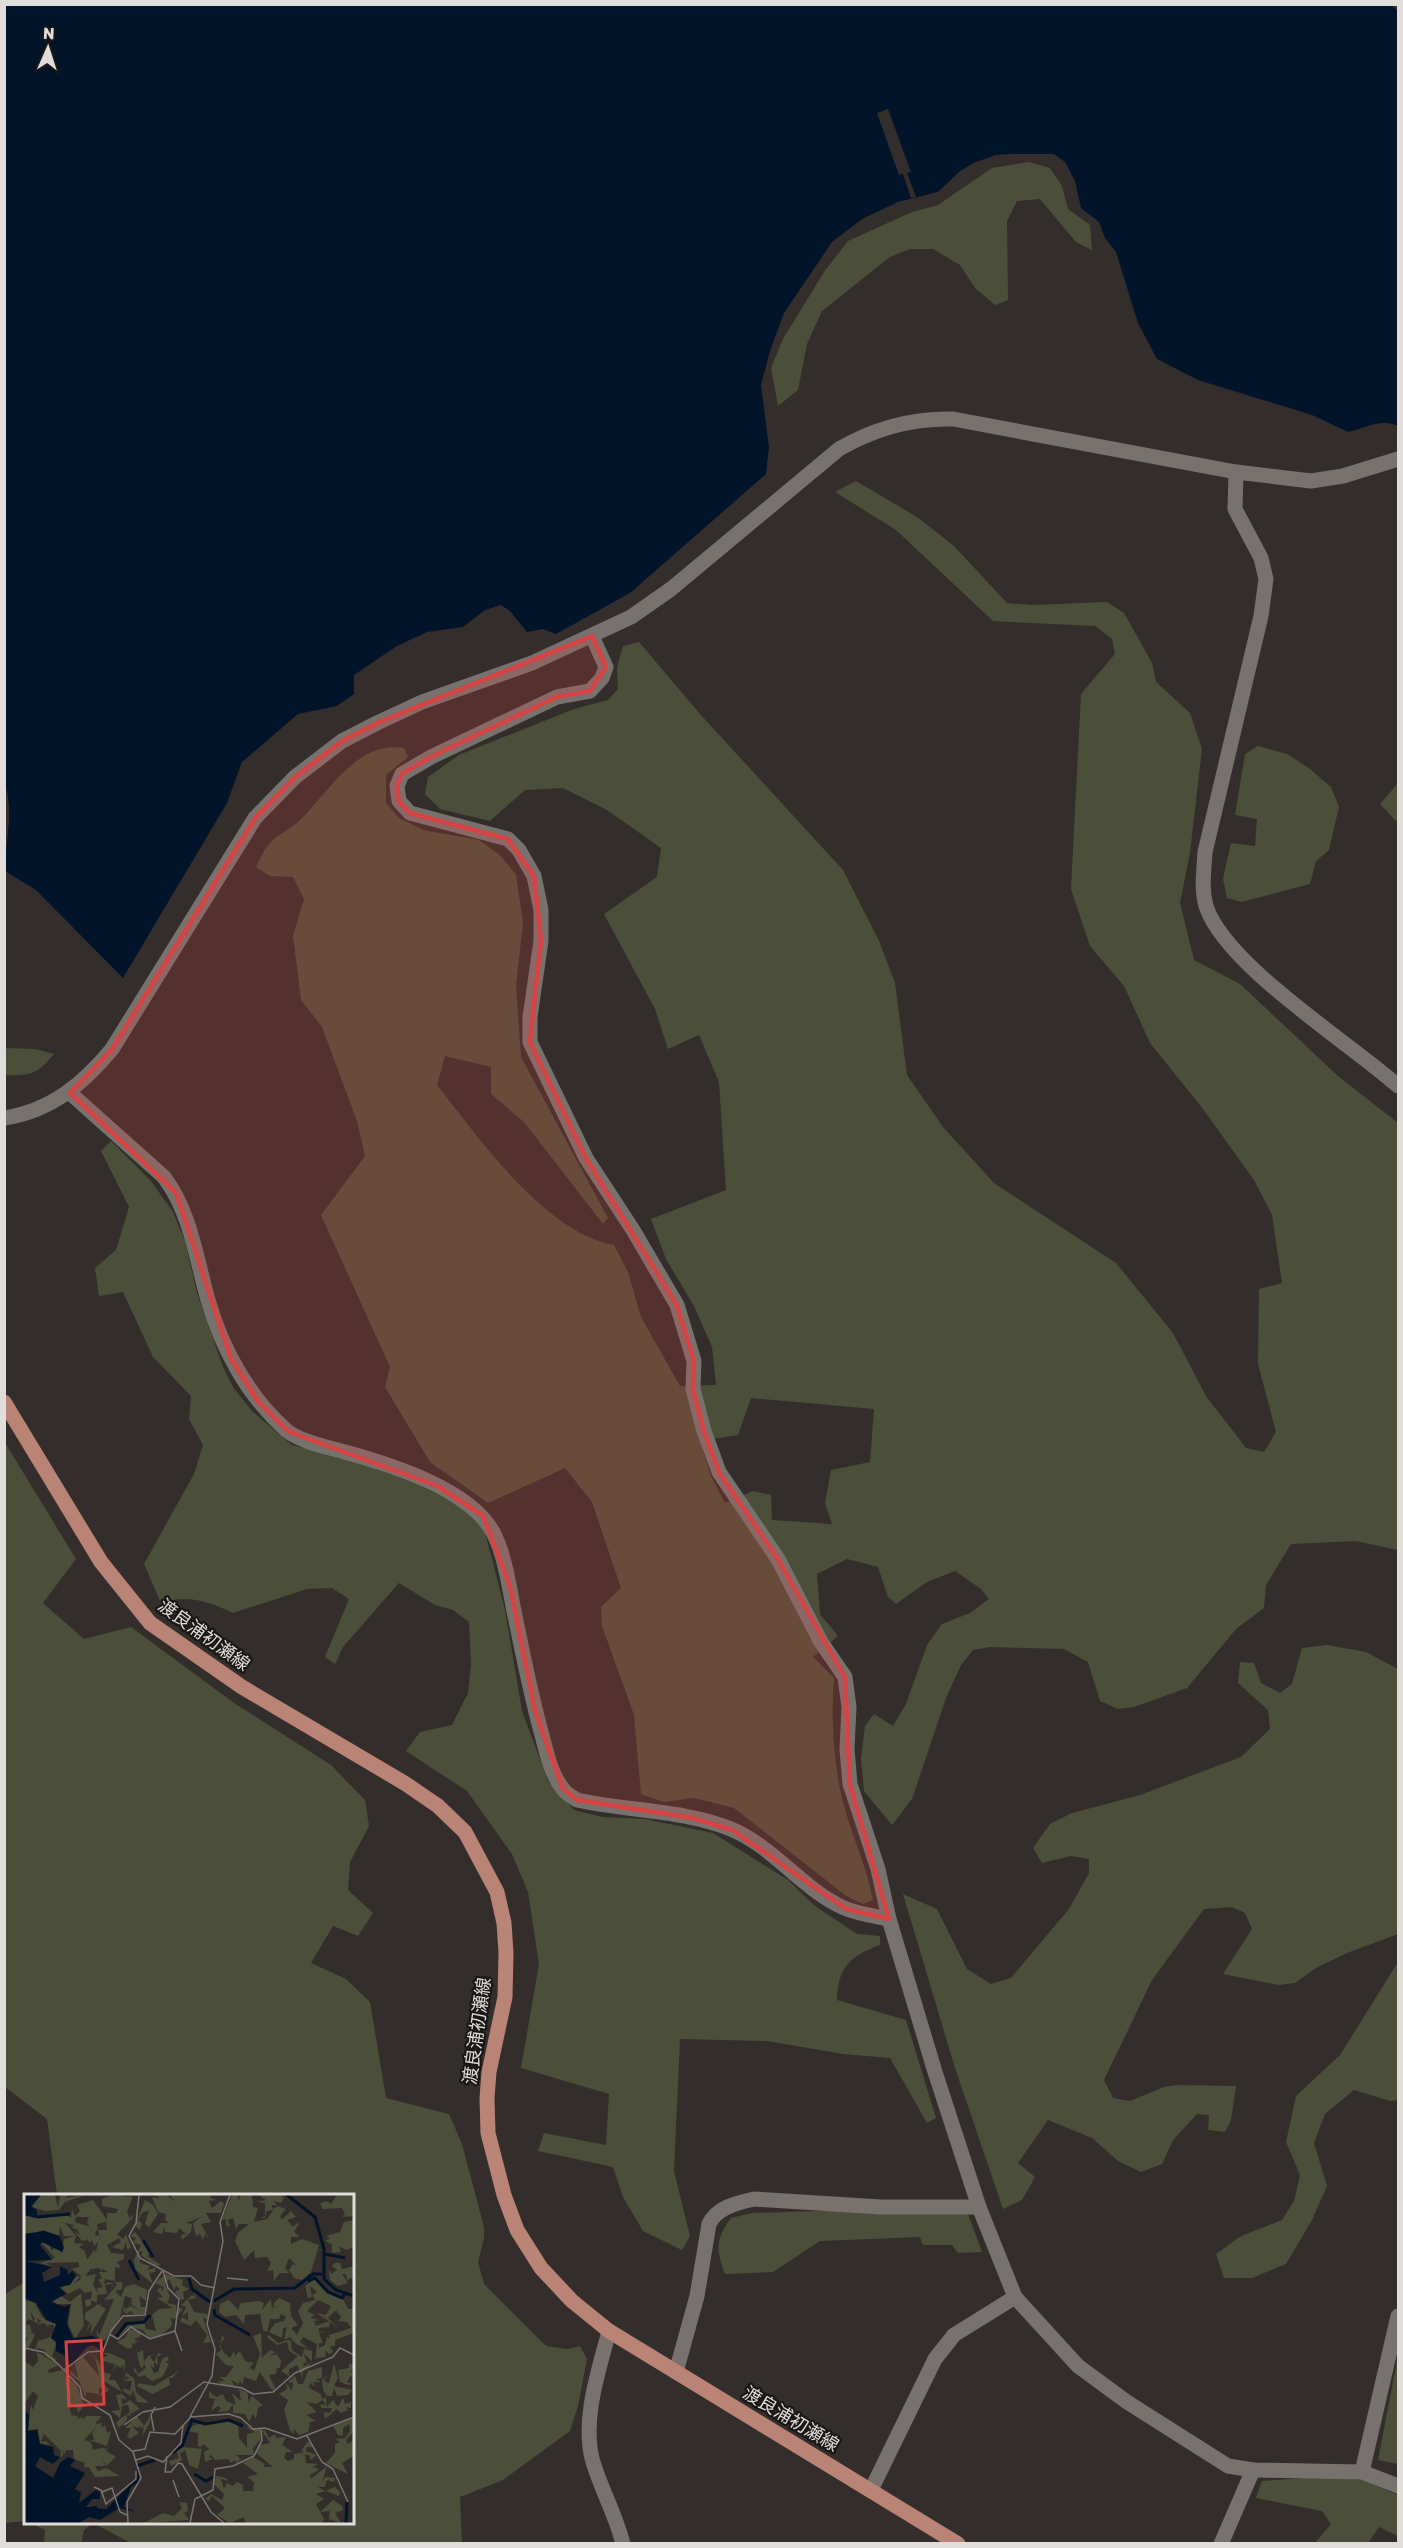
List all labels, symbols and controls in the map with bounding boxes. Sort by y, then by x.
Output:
north arrow [18,18,78,78]
text: N [43,24,55,43]
street label: 渡良浦初瀬線 [154,1594,254,1676]
street label: 渡良浦初瀬線 [459,1976,495,2086]
inset map [24,2194,354,2524]
street label: 渡良浦初瀬線 [739,2382,843,2456]

